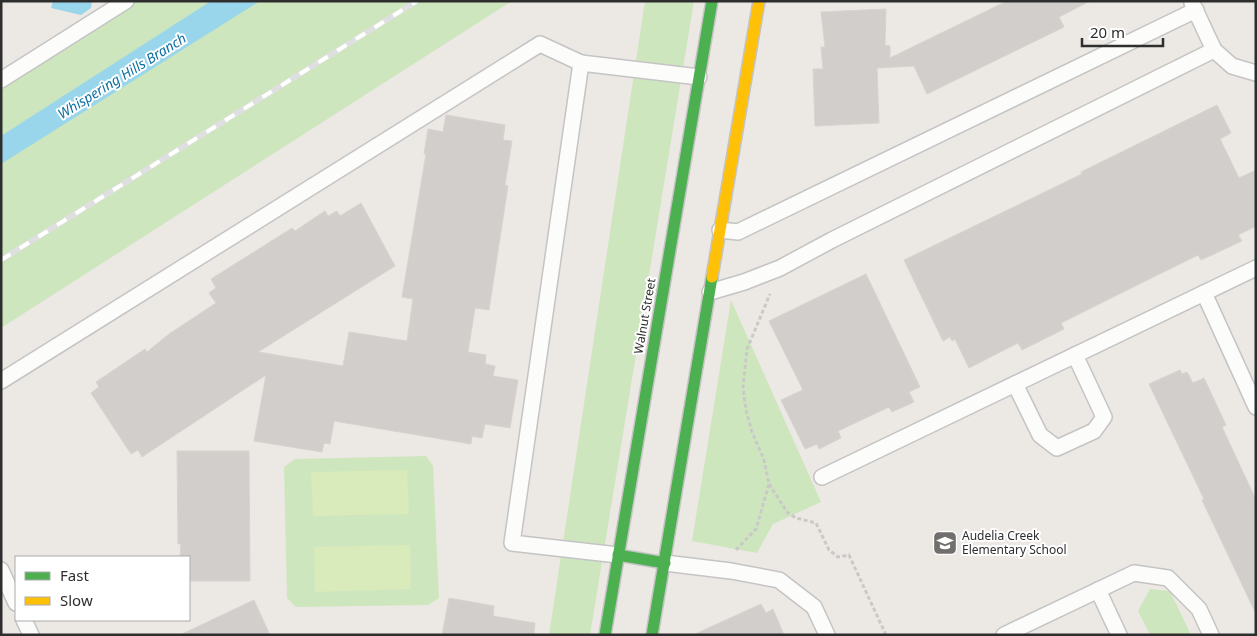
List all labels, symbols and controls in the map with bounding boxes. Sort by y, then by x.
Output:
scale bar [1082,15,1163,47]
text: 20 m [1090,22,1125,42]
water label: Whispering Hills Branch [54,28,190,123]
street label: Walnut Street [629,276,660,355]
place label: Audelia Creek Elementary School [962,527,1067,558]
school or university icon: Audelia Creek Elementary School [932,530,958,556]
legend [15,556,190,621]
text: Fast [60,565,89,585]
text: Slow [60,590,93,610]

